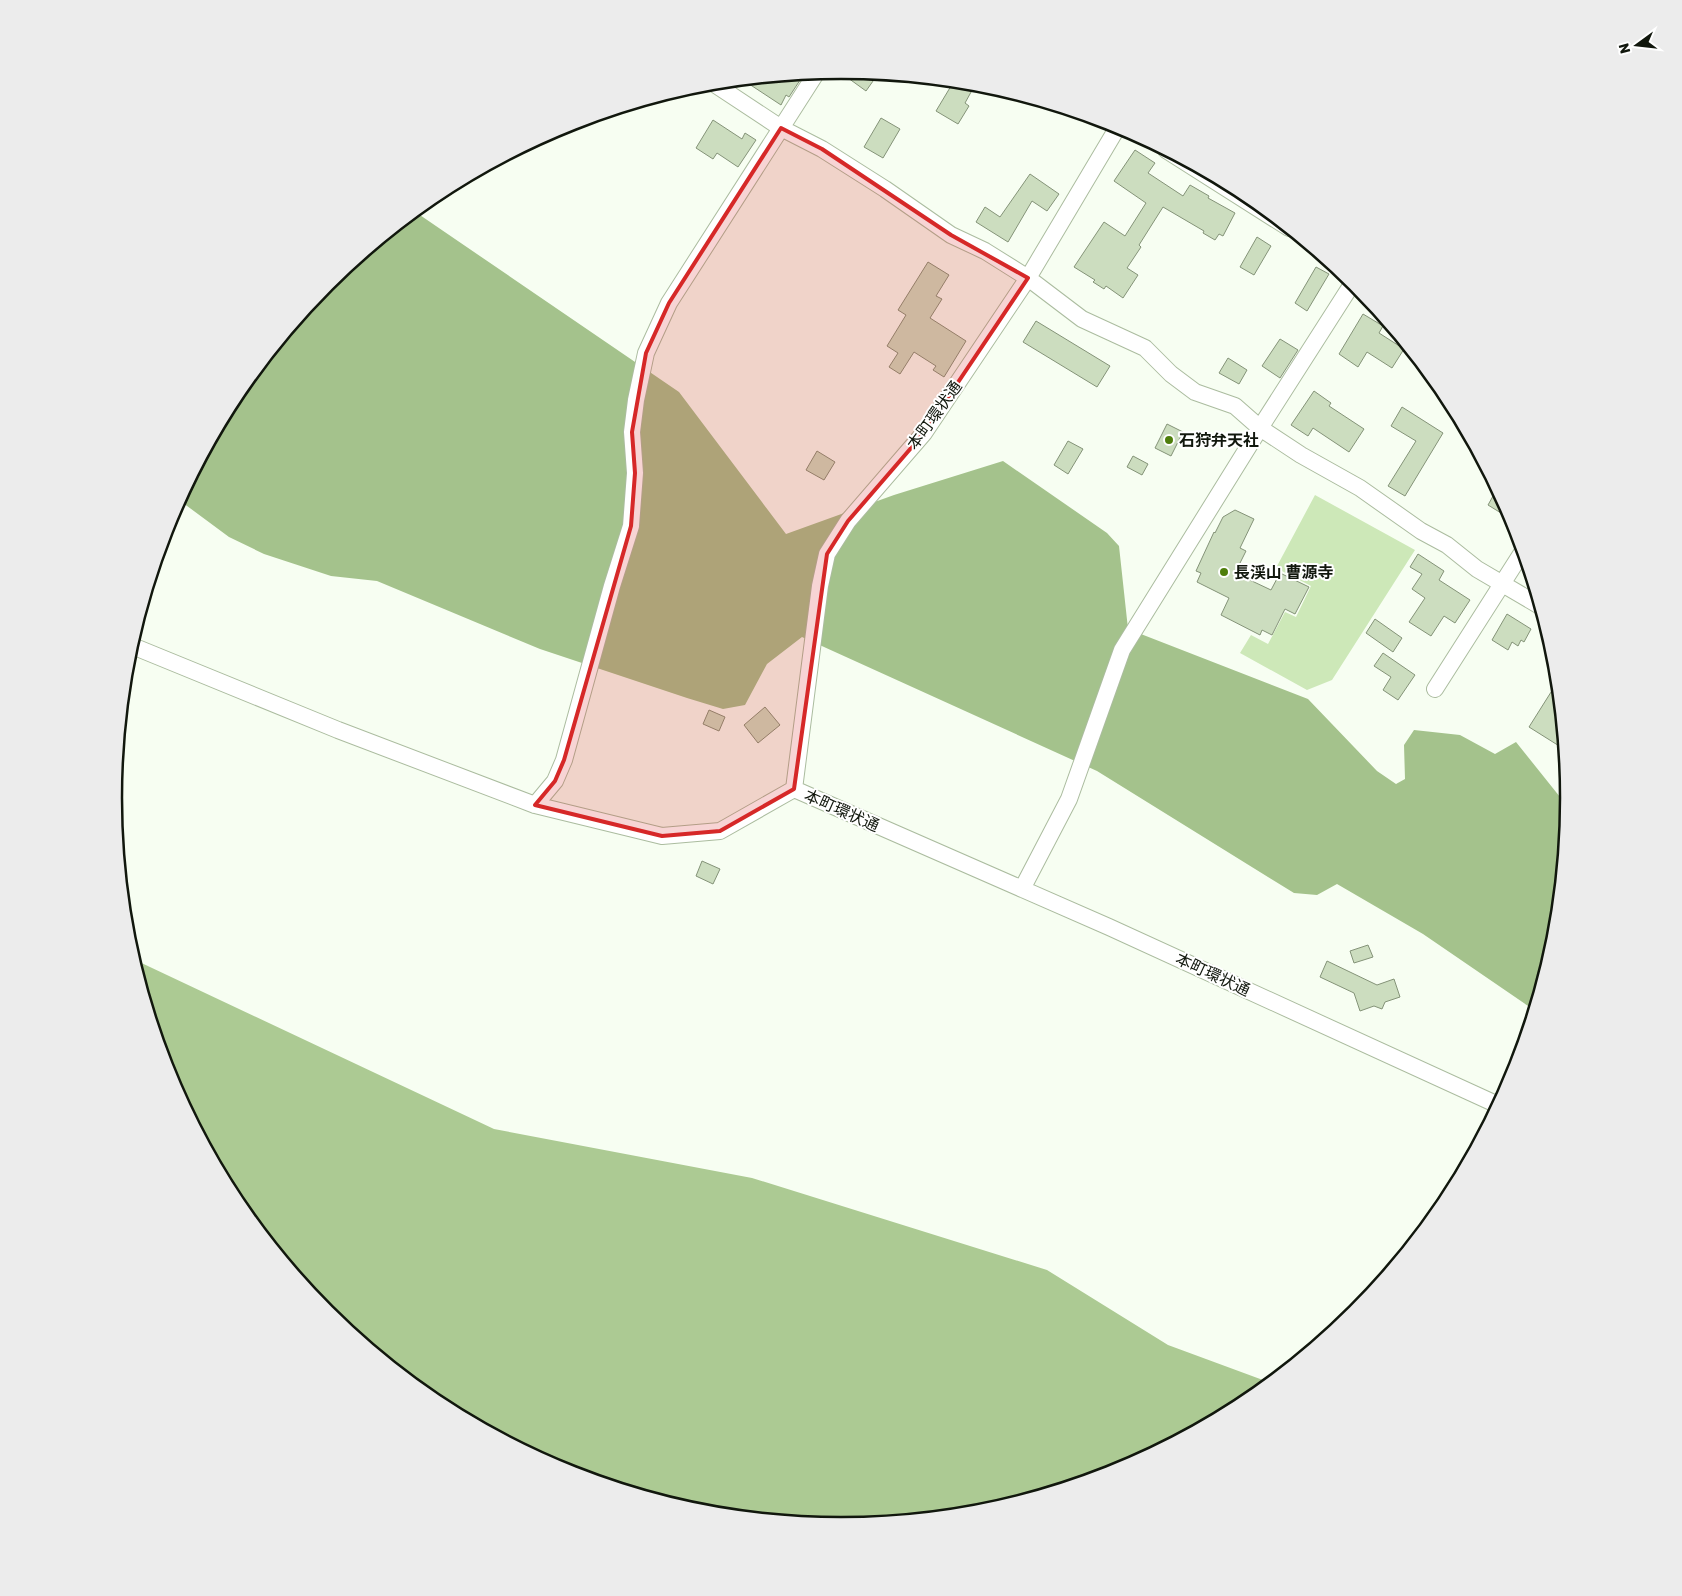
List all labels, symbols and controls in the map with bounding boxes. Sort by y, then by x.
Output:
north arrow [1612,20,1662,70]
text: N [1615,41,1634,55]
street label: 本町環状通 [903,377,966,453]
place label: 石狩弁天社 [1179,431,1259,450]
marker: 石狩弁天社 [1163,434,1175,446]
place label: 長渓山 曹源寺 [1234,563,1333,582]
marker: 長渓山 曹源寺 [1218,566,1230,578]
street label: 本町環状通 [801,786,882,835]
street label: 本町環状通 [1173,949,1253,1000]

